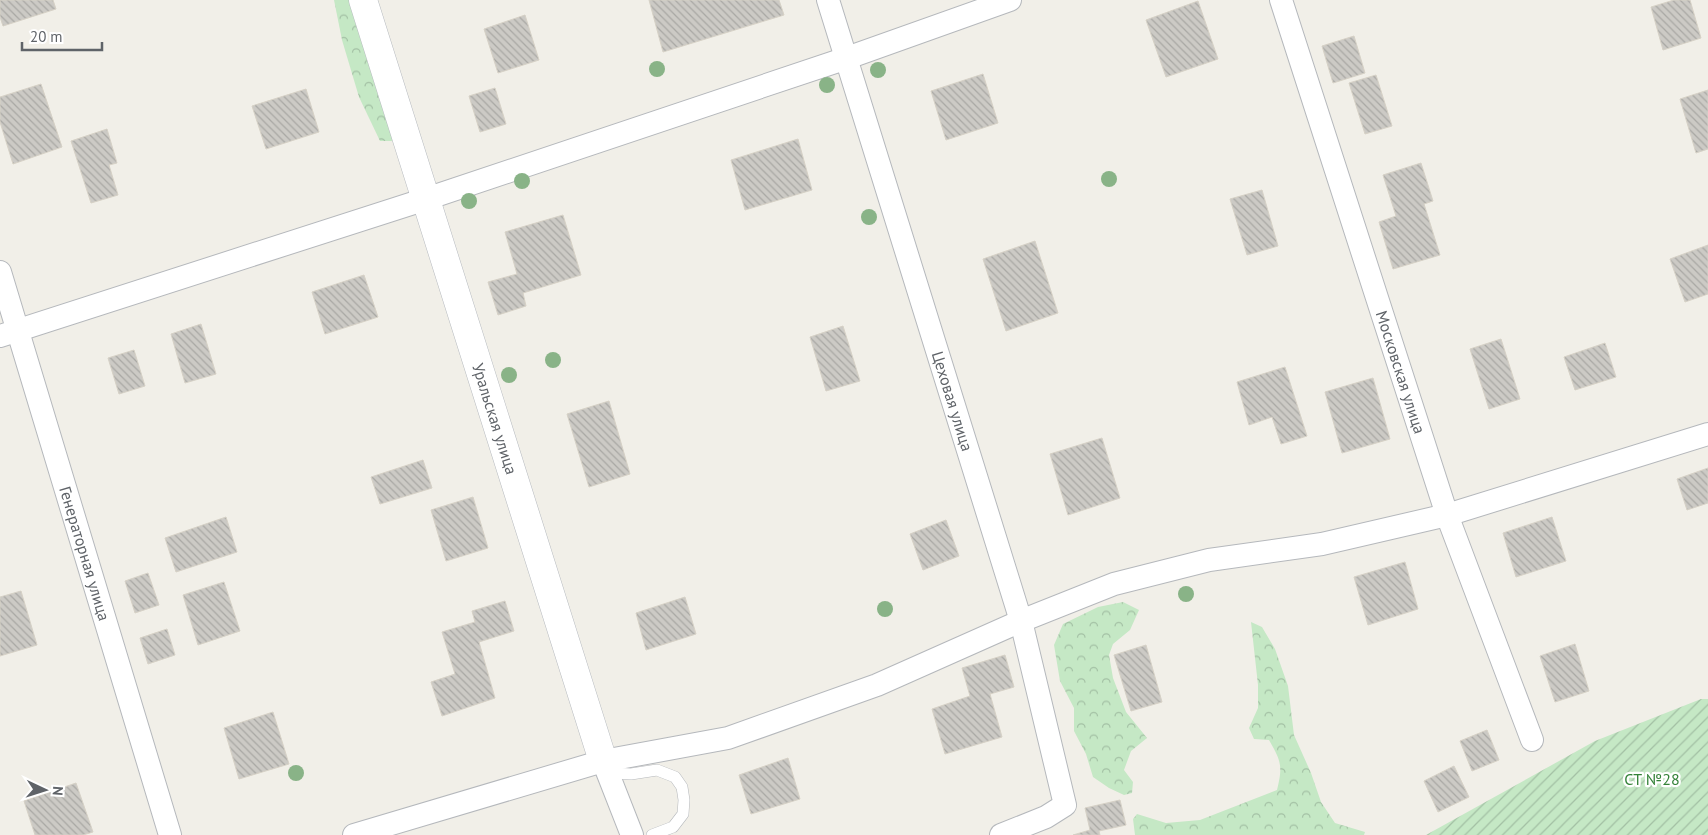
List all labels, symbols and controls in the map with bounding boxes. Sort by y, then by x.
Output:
scale bar [22,20,102,52]
text: 20 m [30,27,63,46]
street label: Московская улица [1372,308,1430,436]
street label: Цеховая улица [928,349,978,453]
street label: Уральская улица [468,361,522,477]
street label: Генераторная улица [55,484,115,623]
north arrow [20,765,70,815]
park label: СТ №28 [1624,769,1680,789]
text: N [49,786,67,796]

